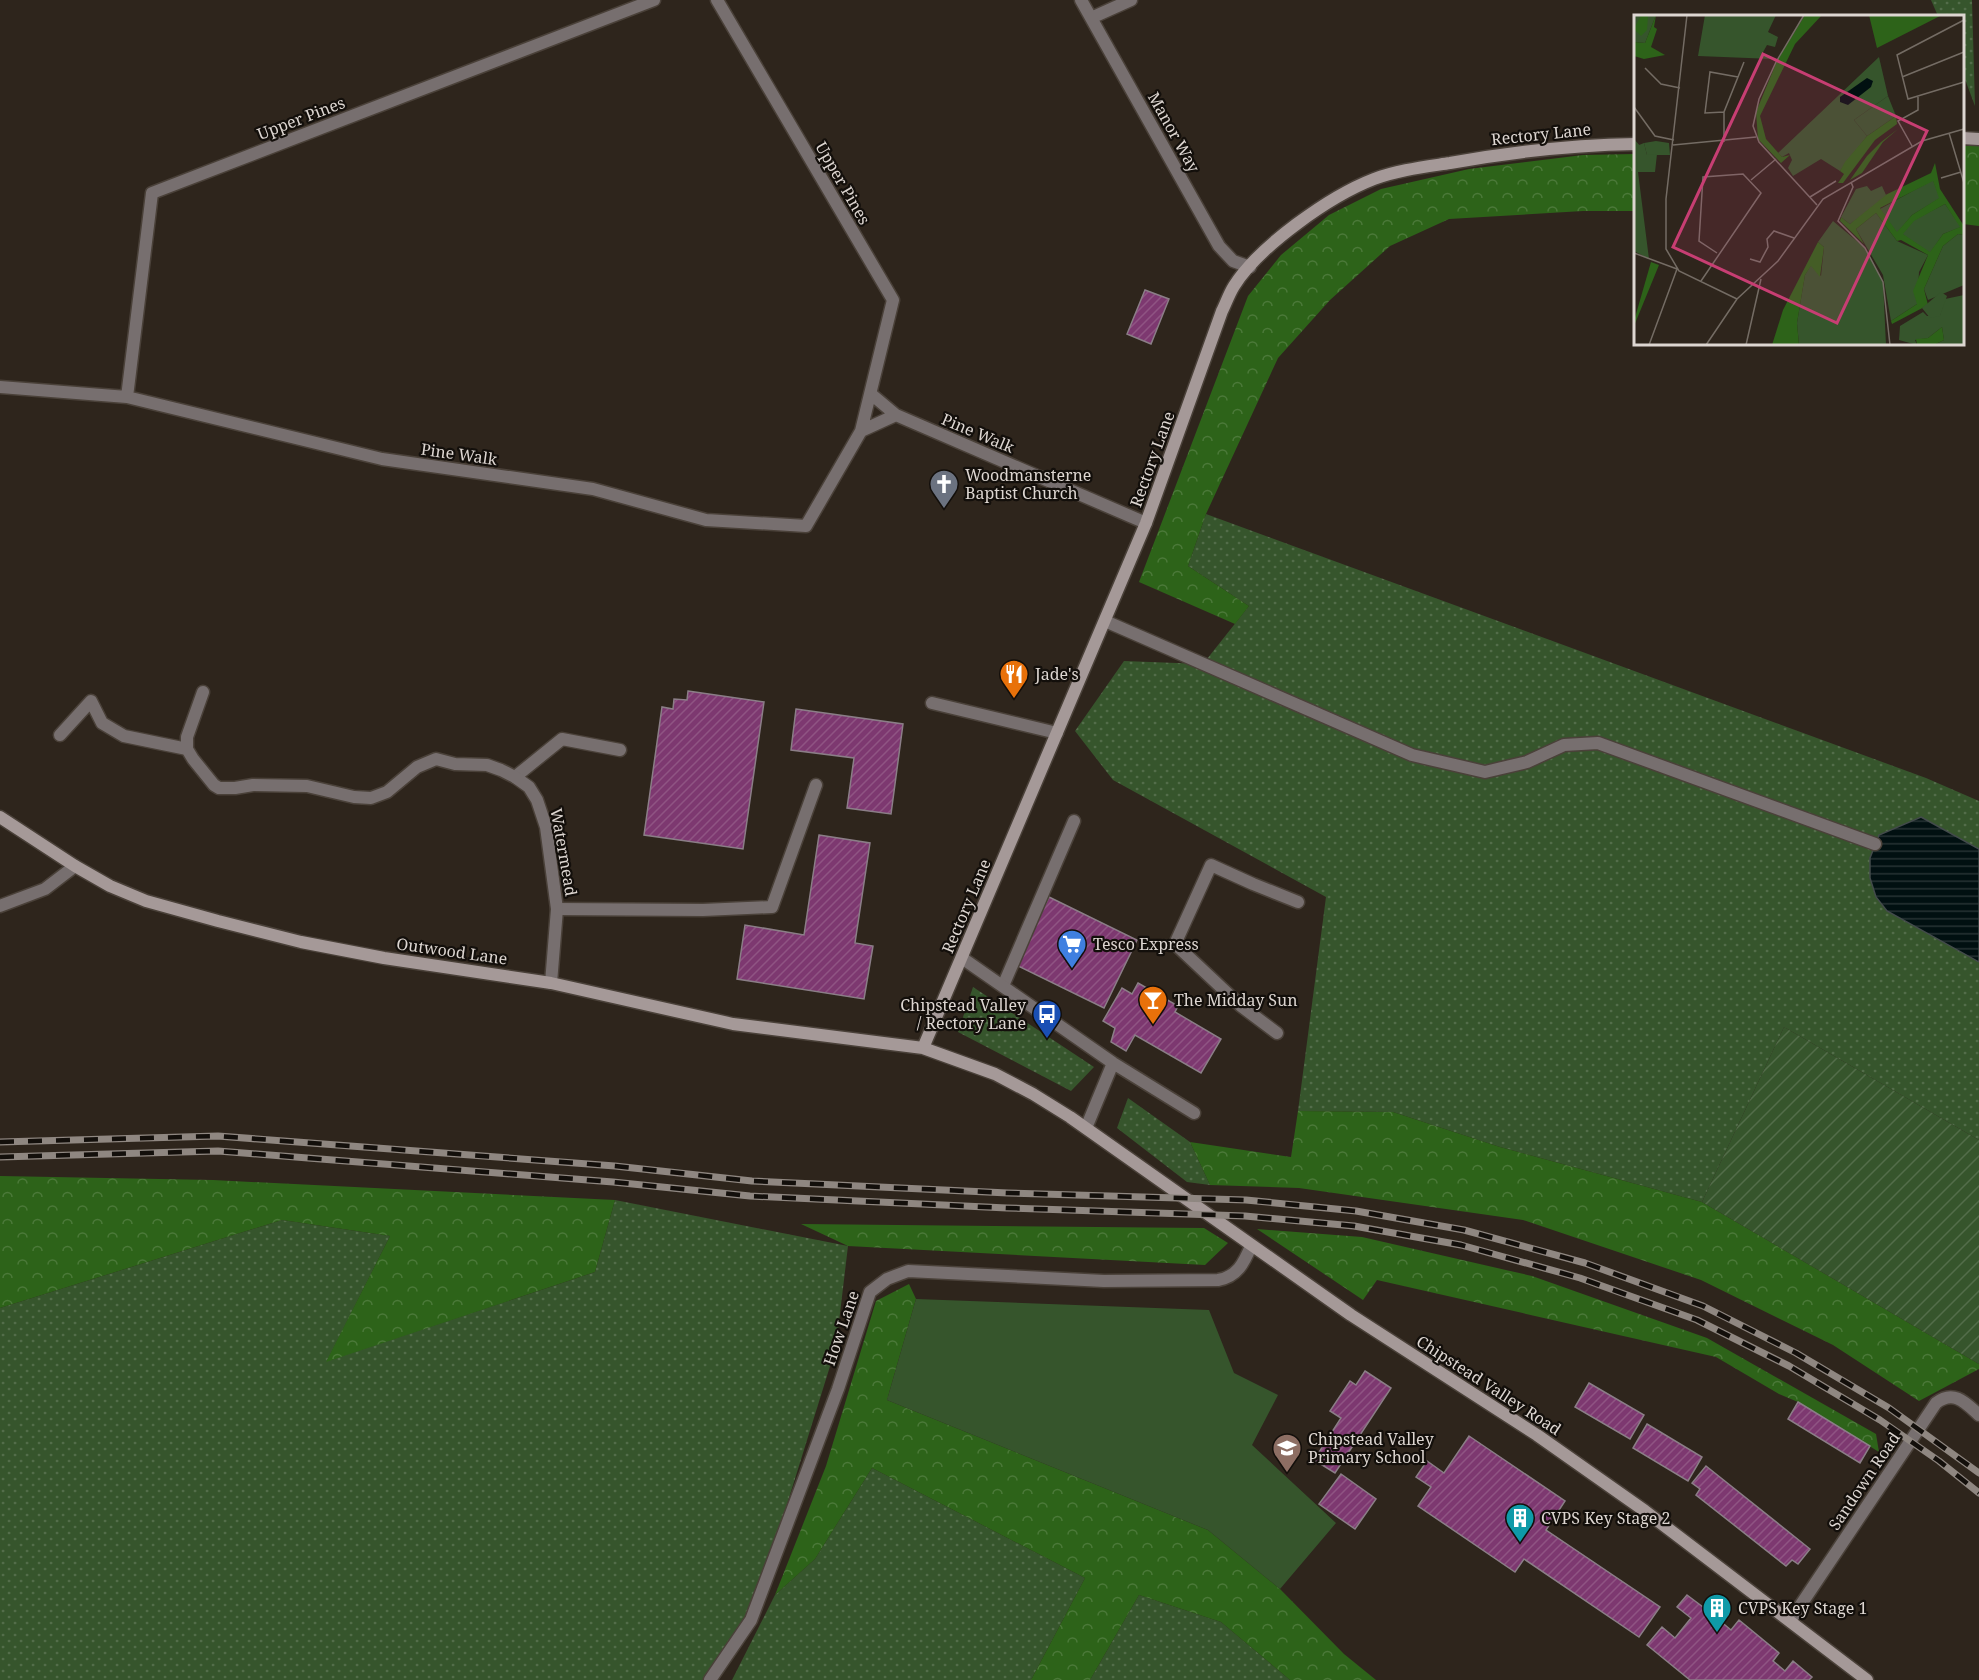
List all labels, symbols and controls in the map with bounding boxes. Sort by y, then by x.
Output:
inset map [1634,15,1964,345]
street label: Manor Way [1143,88,1206,177]
street label: Upper Pines [254,91,348,145]
street label: Rectory Lane [1490,118,1592,150]
street label: Upper Pines [810,138,876,228]
street label: Pine Walk [938,408,1018,458]
street label: Rectory Lane [1124,408,1180,510]
street label: Pine Walk [419,438,499,470]
place label: Woodmansterne Baptist Church [965,464,1091,504]
church icon: Woodmansterne Baptist Church [928,468,960,510]
restaurant icon: Jade's [998,658,1030,700]
place label: Jade's [1034,663,1079,685]
street label: Watermead [545,806,583,898]
street label: Rectory Lane [936,855,996,957]
supermarket icon: Tesco Express [1056,928,1088,970]
street label: Outwood Lane [395,932,509,970]
place label: Tesco Express [1093,933,1199,955]
bar icon: The Midday Sun [1137,984,1169,1026]
place label: The Midday Sun [1174,989,1298,1011]
place label: Chipstead Valley / Rectory Lane [900,994,1027,1034]
bus stop icon: Chipstead Valley / Rectory Lane [1031,998,1063,1040]
street label: How Lane [818,1288,864,1368]
street label: Chipstead Valley Road [1412,1330,1566,1440]
street label: Sandown Road [1823,1427,1905,1534]
place label: Chipstead Valley Primary School [1308,1428,1435,1468]
school or university icon: Chipstead Valley Primary School [1271,1432,1303,1474]
building icon: CVPS Key Stage 2 [1504,1502,1536,1544]
place label: CVPS Key Stage 2 [1541,1507,1670,1529]
building icon: CVPS Key Stage 1 [1701,1592,1733,1634]
place label: CVPS Key Stage 1 [1738,1597,1867,1619]

